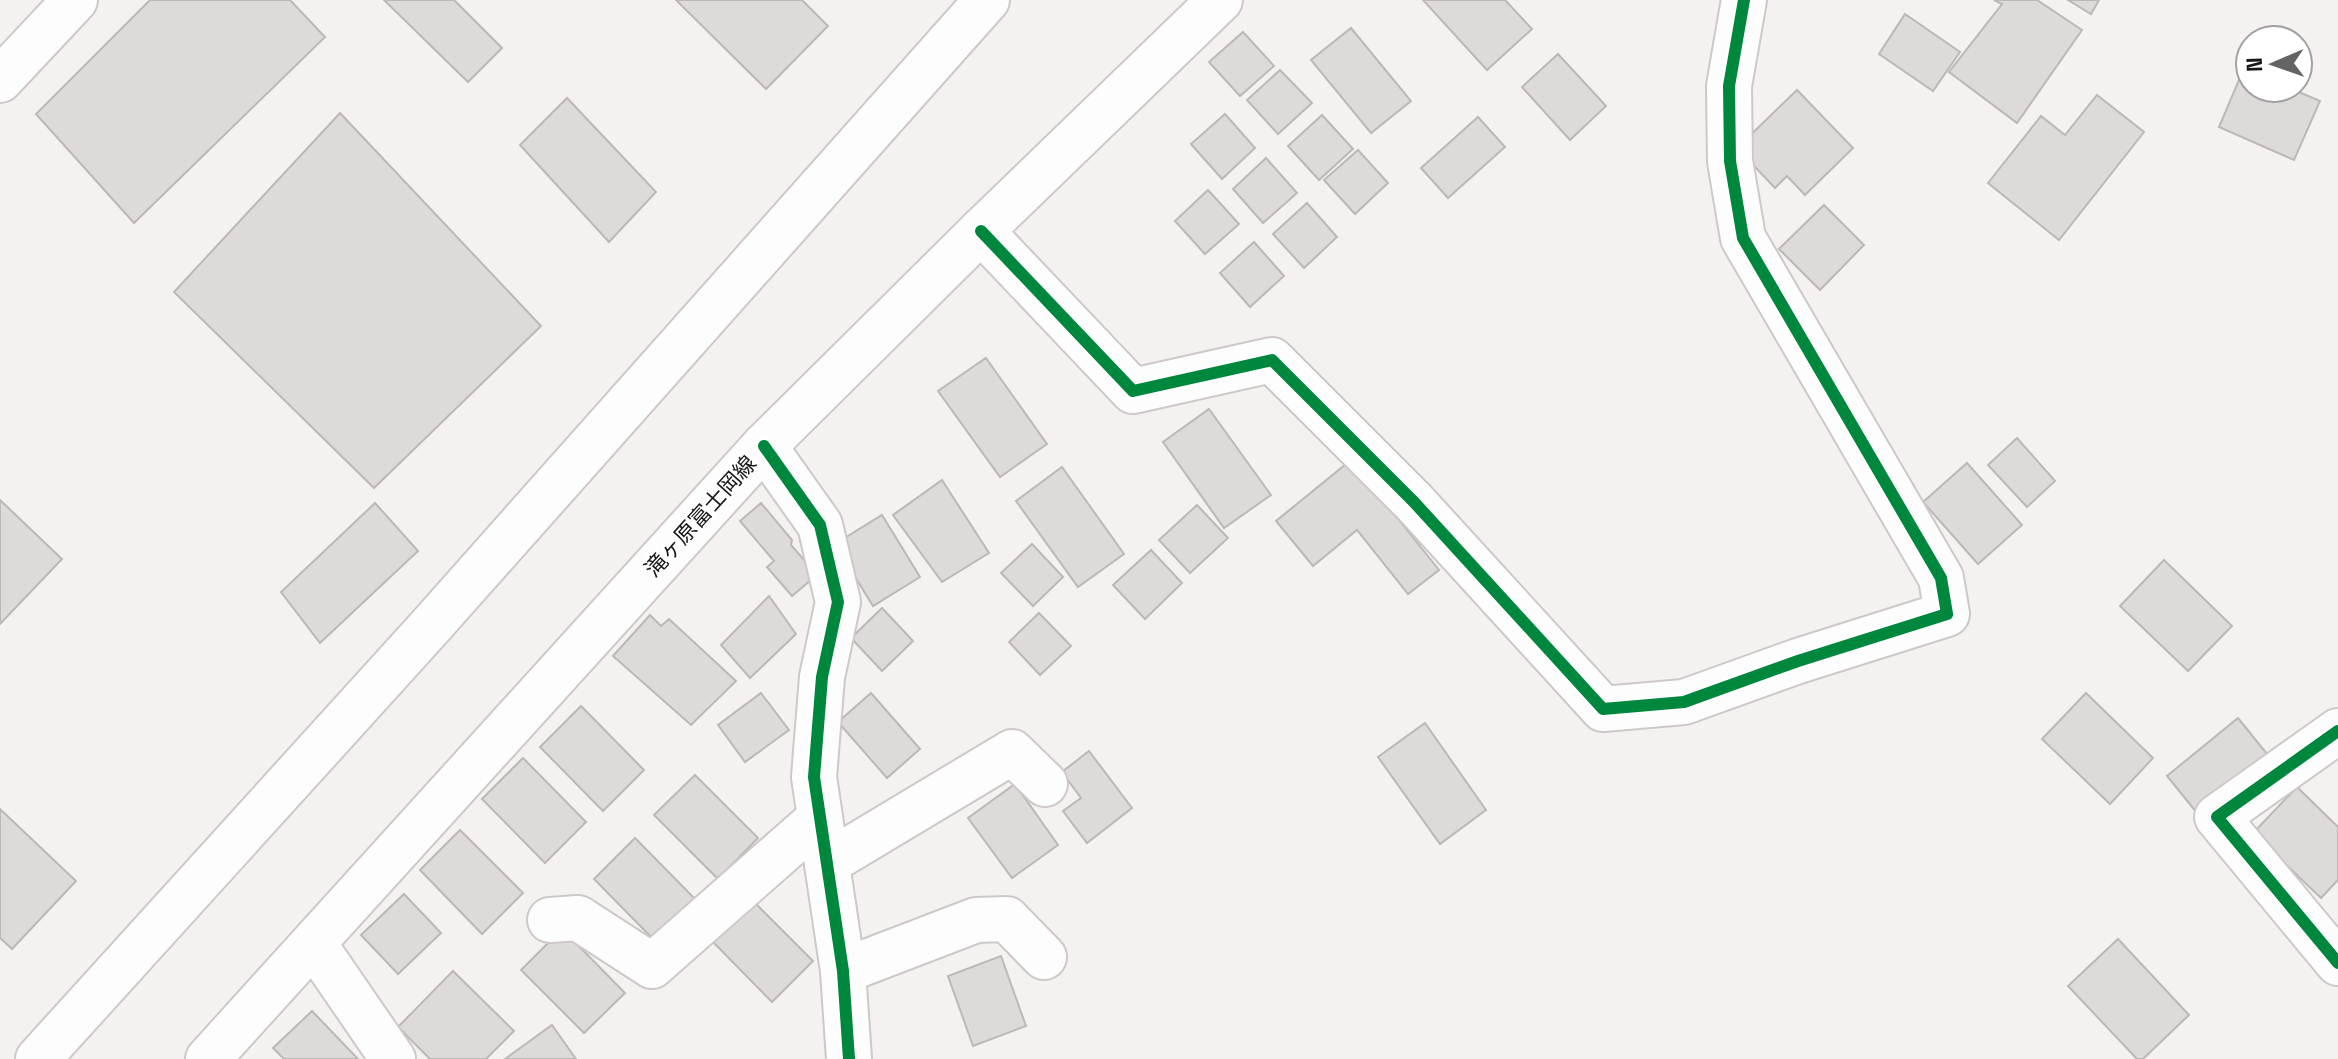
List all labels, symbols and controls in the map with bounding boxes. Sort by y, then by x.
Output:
north arrow [2234,24,2314,104]
text: N [2240,57,2268,73]
street label: 滝ヶ原富士岡線 [638,449,762,583]

